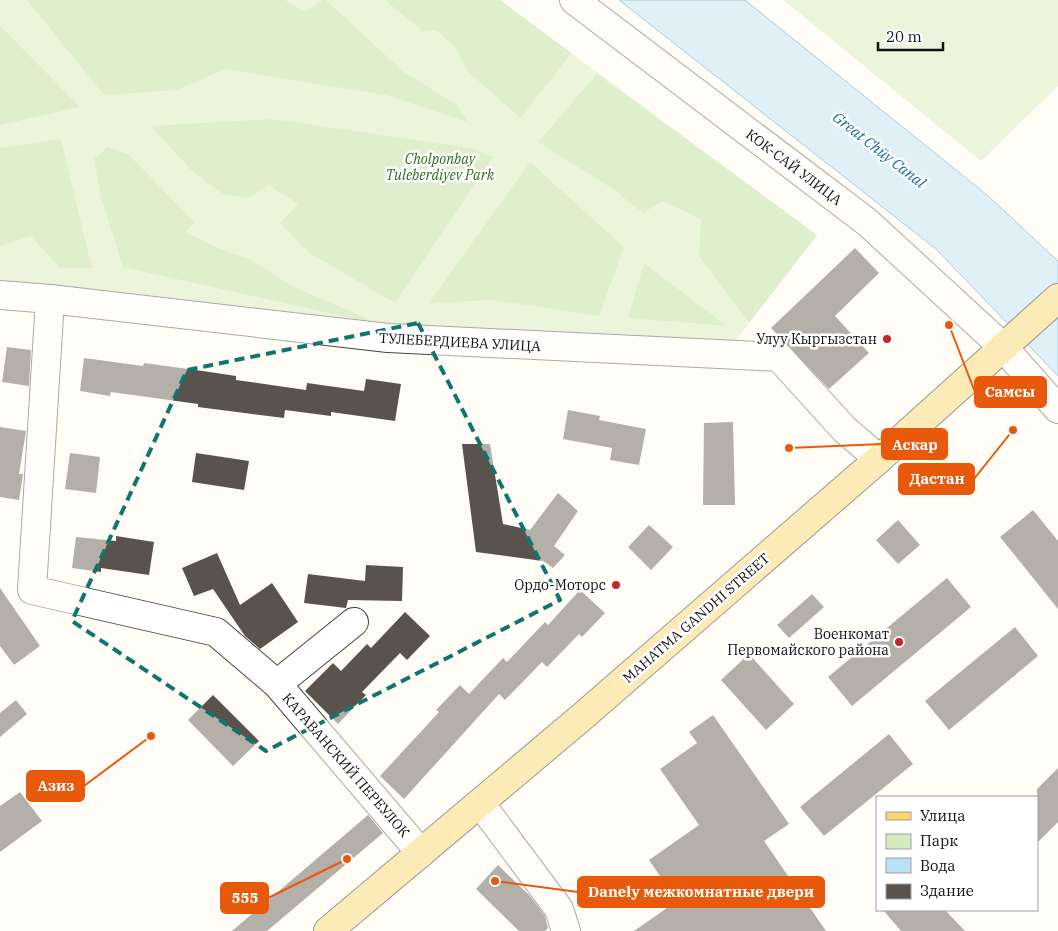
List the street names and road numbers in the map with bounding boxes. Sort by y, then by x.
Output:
street label: КОК-САЙ УЛИЦА [742,125,846,209]
street label: ТУЛЕБЕРДИЕВА УЛИЦА [379,329,542,355]
street label: MAHATMA GANDHI STREET [619,549,773,687]
street label: КАРАВАНСКИЙ ПЕРЕУЛОК [278,689,414,841]

